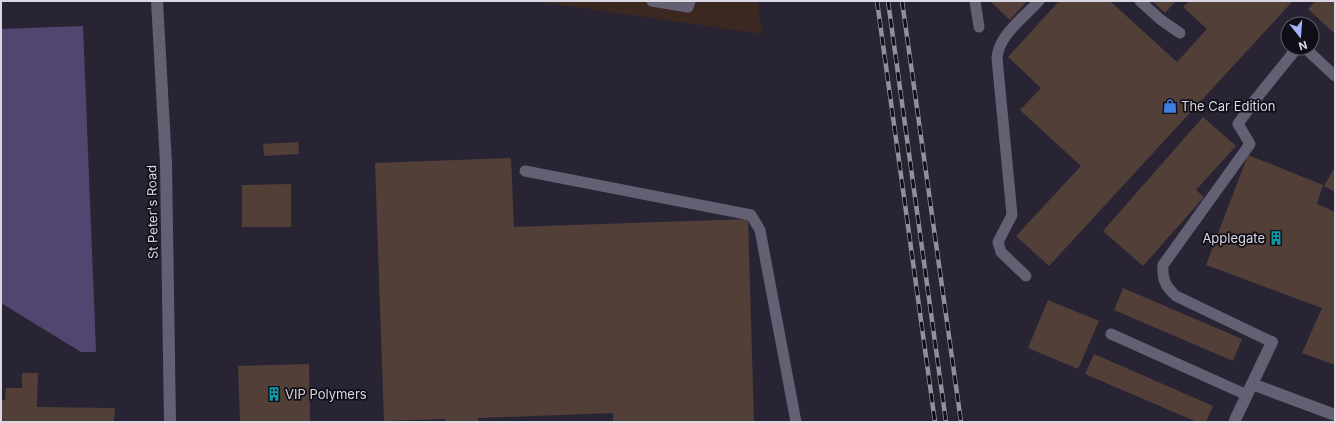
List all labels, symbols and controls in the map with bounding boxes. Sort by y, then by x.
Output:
north arrow [1280,16,1320,56]
text: N [1297,38,1309,53]
shop icon: The Car Edition [1162,98,1178,114]
place label: The Car Edition [1181,98,1275,114]
street label: St Peter's Road [143,165,161,259]
place label: Applegate [1202,230,1265,246]
building icon: Applegate [1268,230,1284,246]
building icon: VIP Polymers [266,386,282,402]
place label: VIP Polymers [285,386,367,402]

